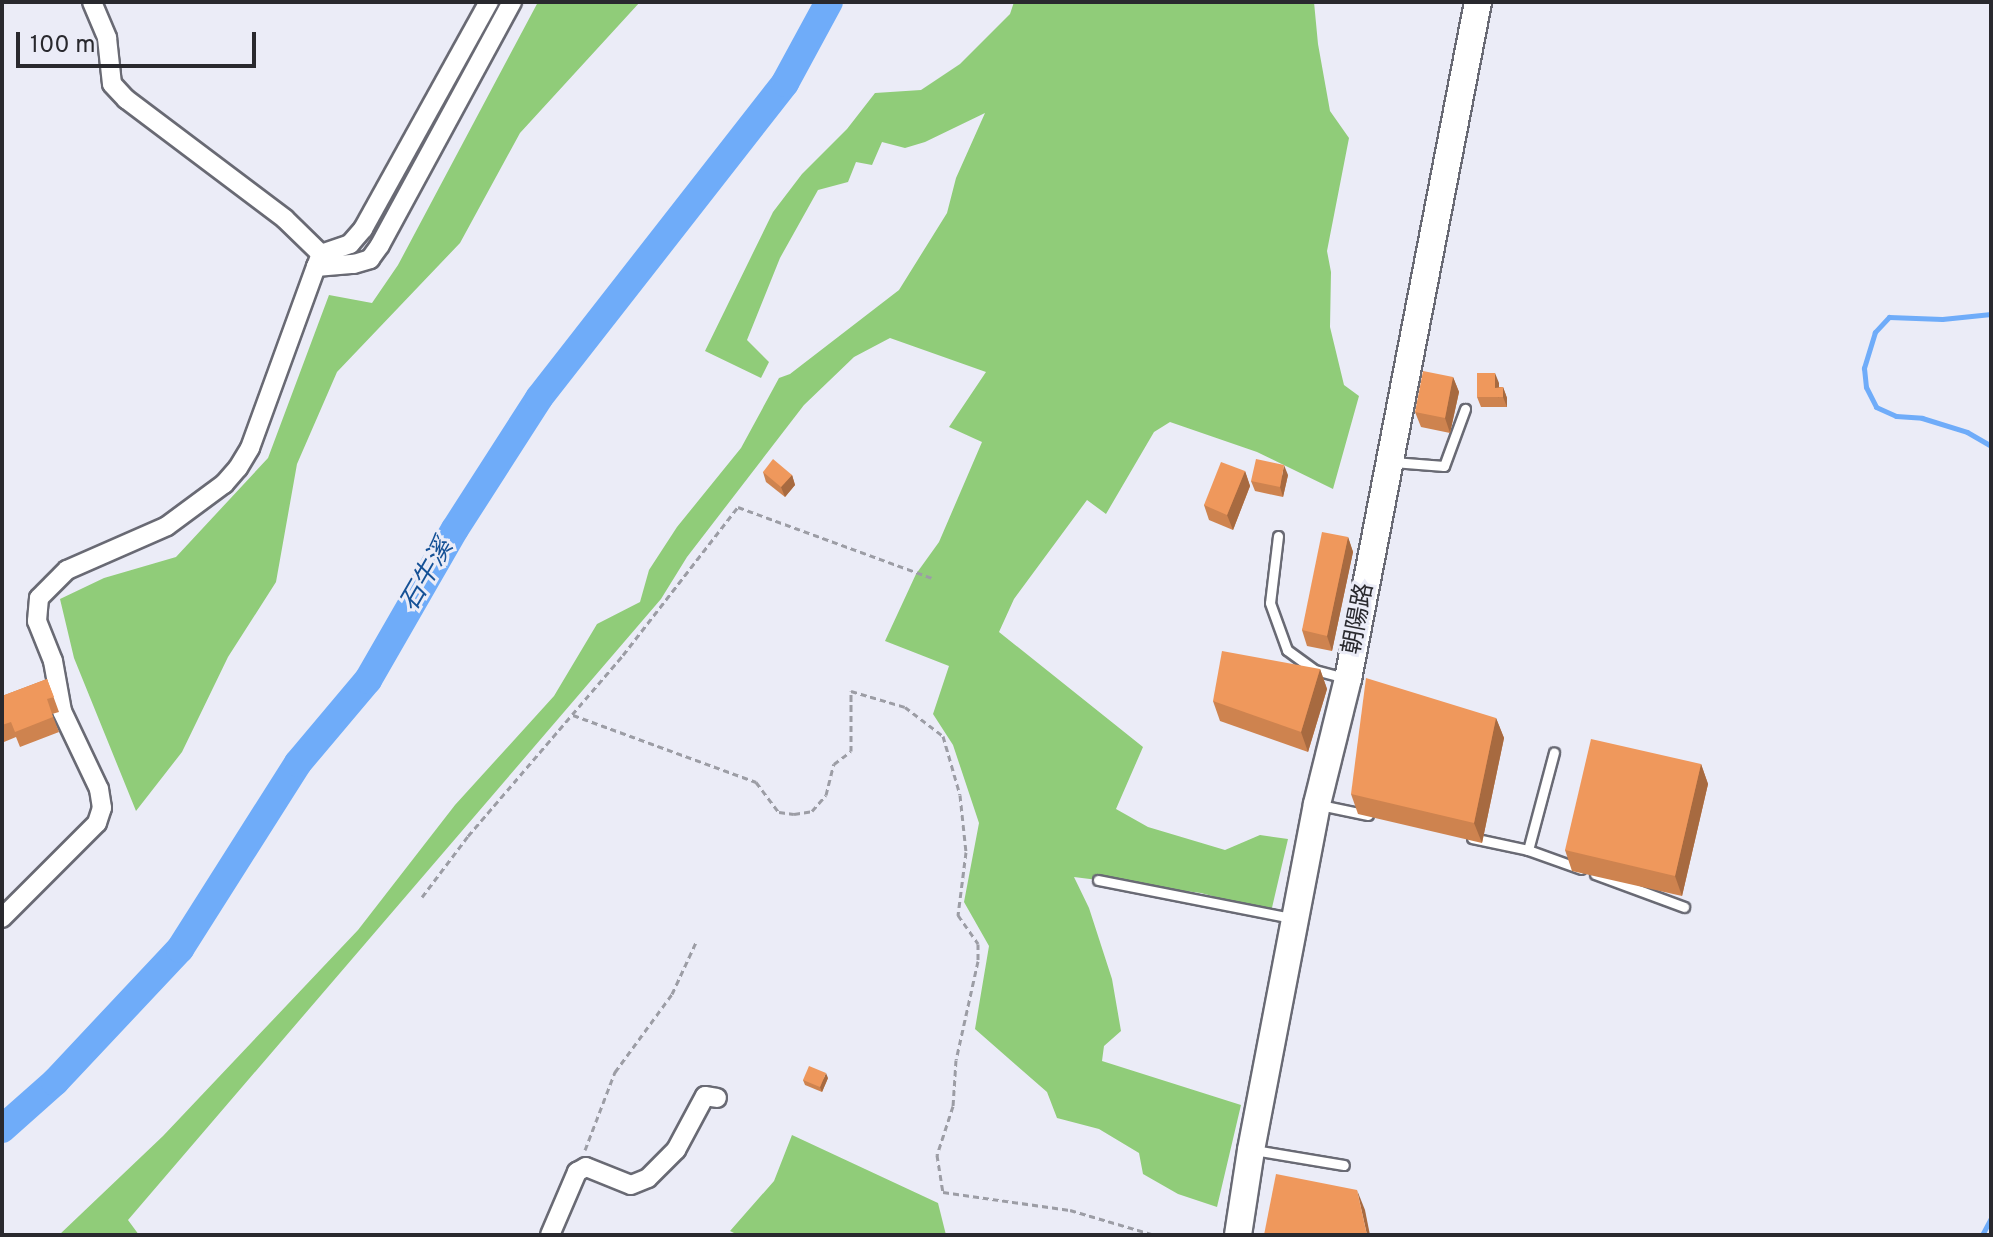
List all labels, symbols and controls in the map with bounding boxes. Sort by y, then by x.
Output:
scale bar [20,16,260,66]
text: 100 m [30,31,96,61]
water label: 石牛溪 [395,534,461,618]
street label: 朝陽路 [1339,581,1381,657]

